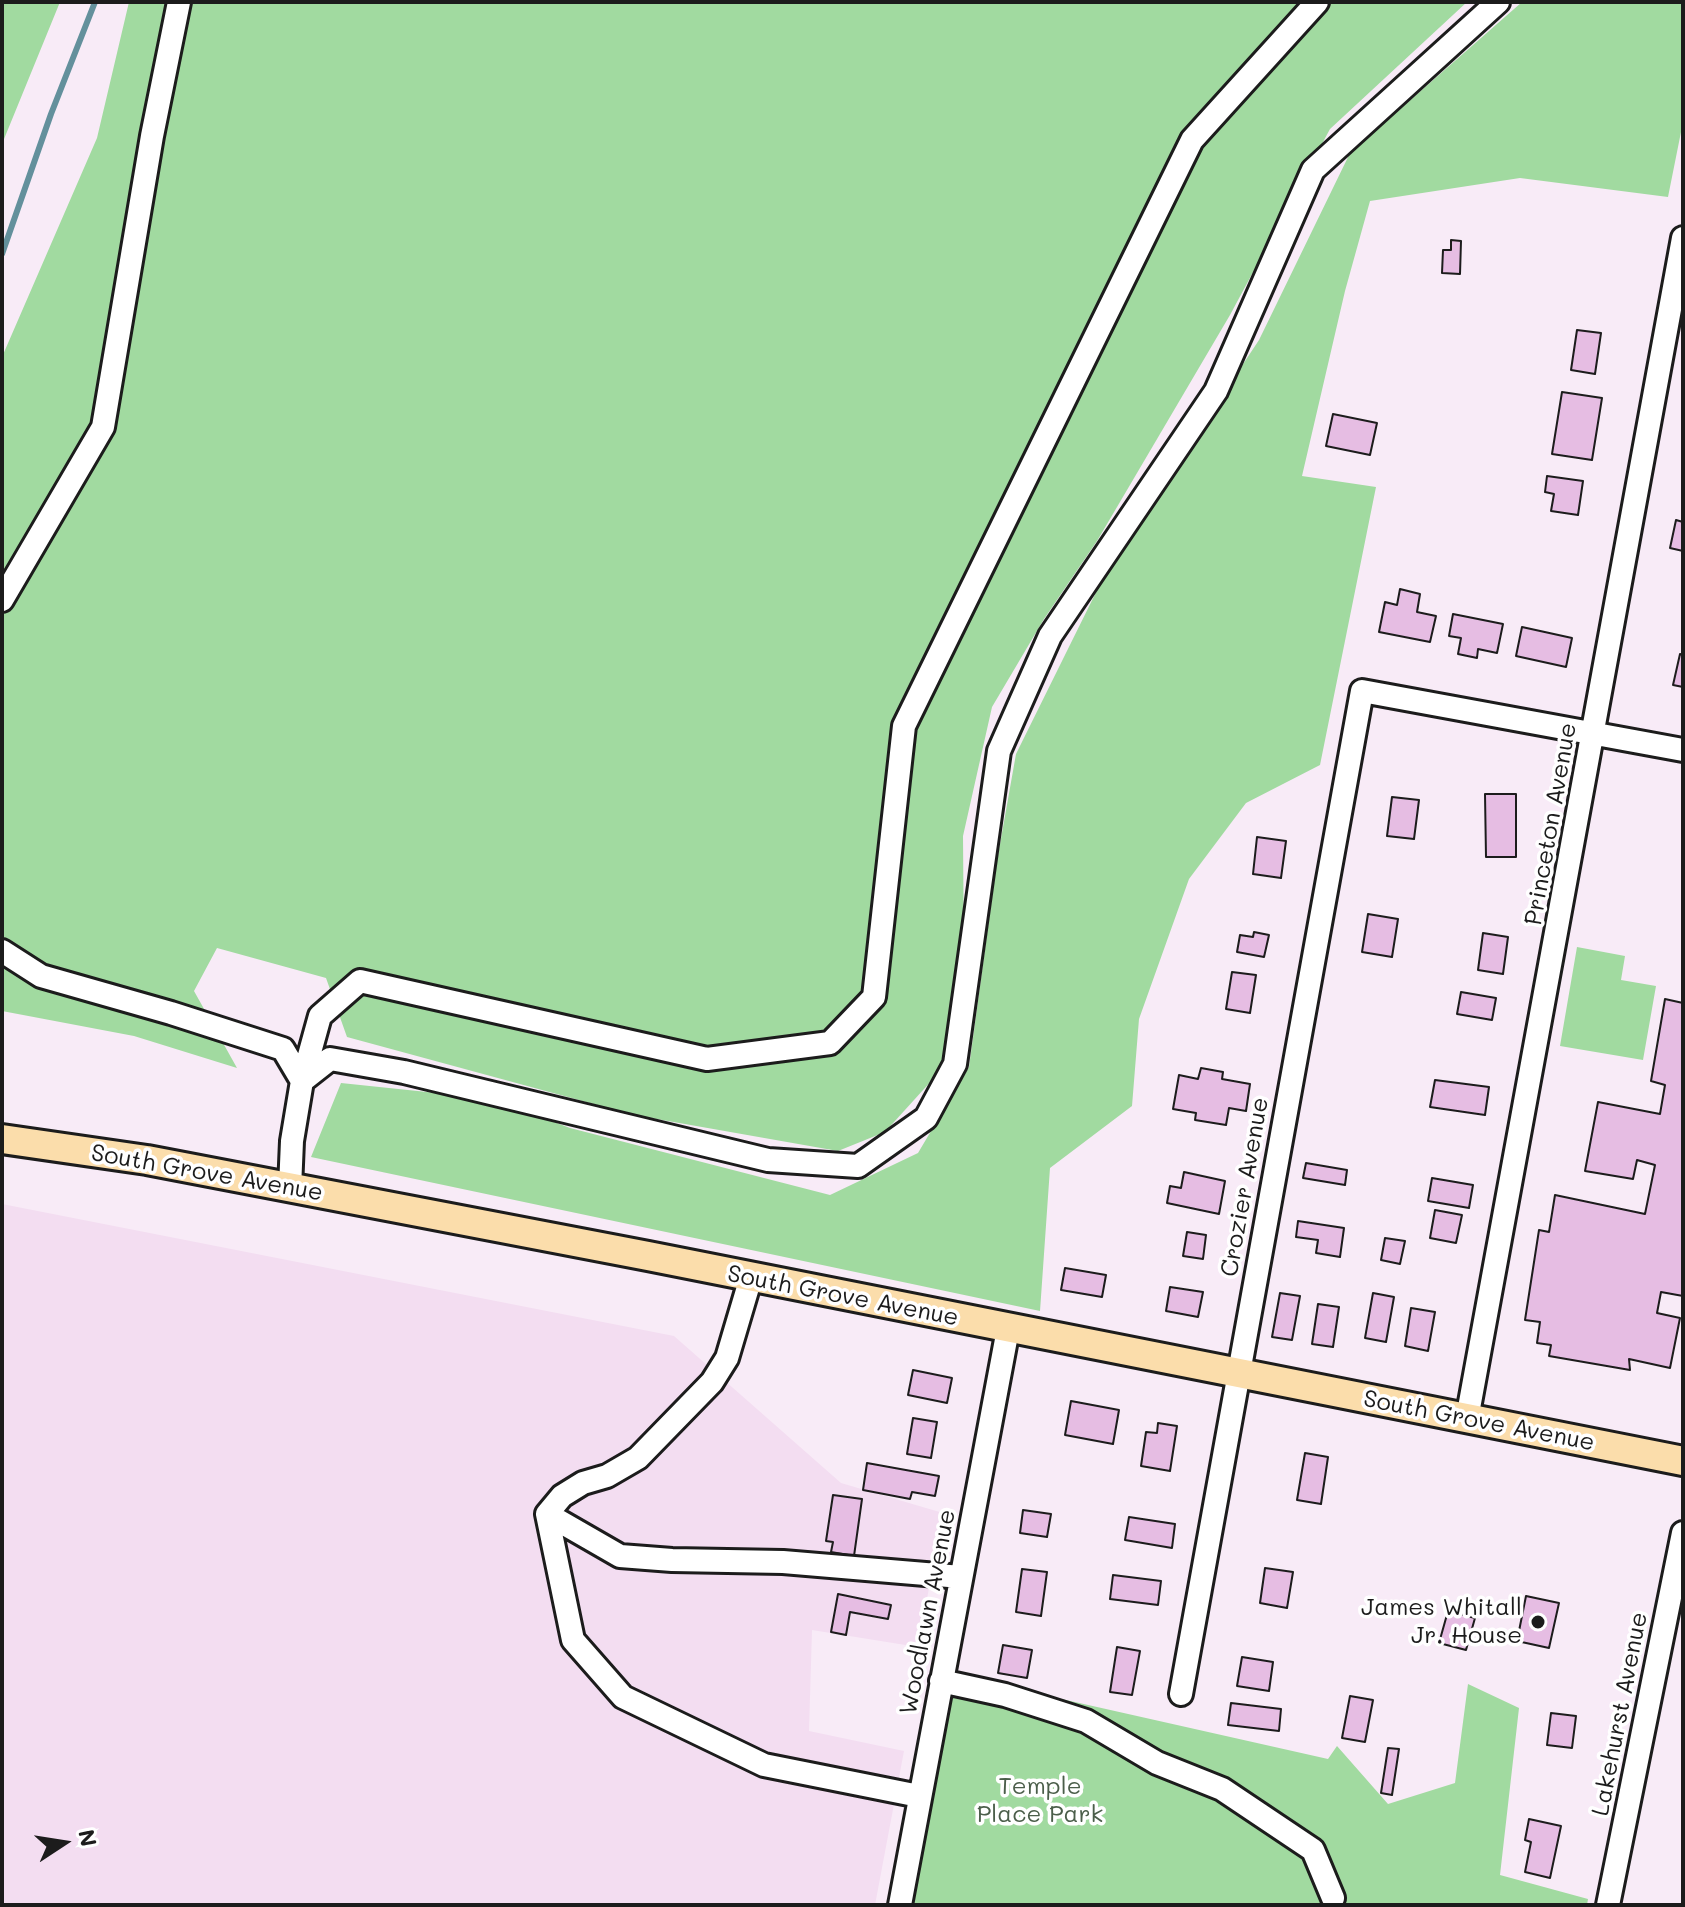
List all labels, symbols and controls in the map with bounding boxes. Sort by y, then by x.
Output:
street label: Princeton Avenue [1519,720,1583,928]
street label: Crozier Avenue [1215,1095,1275,1279]
street label: South Grove Avenue [89,1138,325,1208]
street label: South Grove Avenue [725,1259,961,1333]
street label: South Grove Avenue [1361,1384,1597,1458]
street label: Woodlawn Avenue [894,1507,962,1717]
place label: James Whitall Jr. House [1361,1594,1522,1650]
street label: Lakehurst Avenue [1586,1610,1654,1818]
marker: James Whitall Jr. House [1529,1613,1547,1631]
park label: Temple Place Park [977,1773,1103,1829]
north arrow [24,1803,104,1883]
text: N [72,1827,104,1849]

